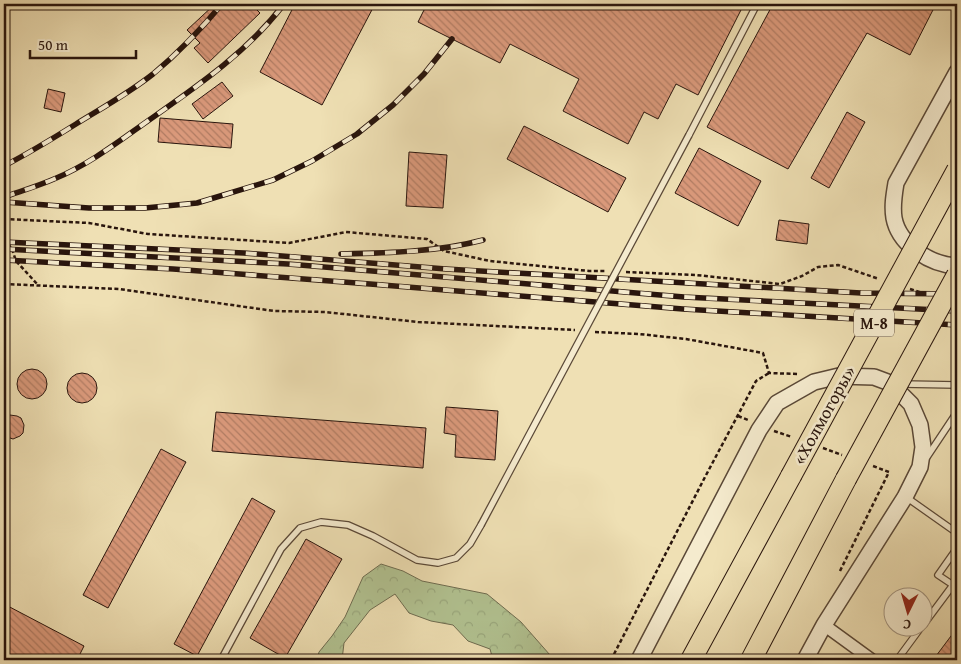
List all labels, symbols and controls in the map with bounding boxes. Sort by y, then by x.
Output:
scale bar [30,28,136,60]
text: 50 m [38,34,69,55]
road number: М-8 [854,309,894,336]
street label: «Холмогоры» [785,360,862,469]
north arrow [884,586,934,636]
text: С [902,615,912,635]

